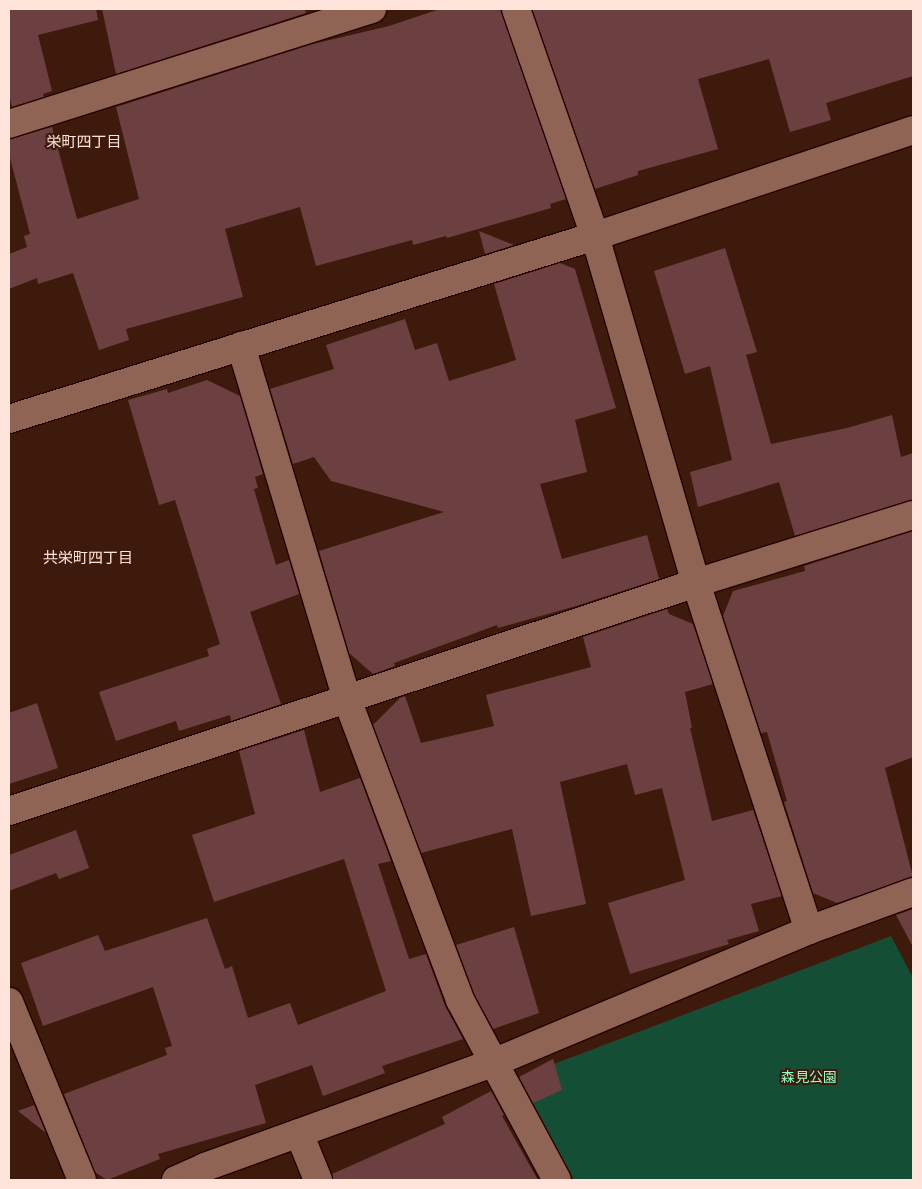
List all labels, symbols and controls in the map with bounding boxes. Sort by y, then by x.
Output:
district label: 栄町四丁目 [47,134,121,152]
district label: 共栄町四丁目 [43,550,133,568]
park label: 森見公園 [781,1069,837,1085]

